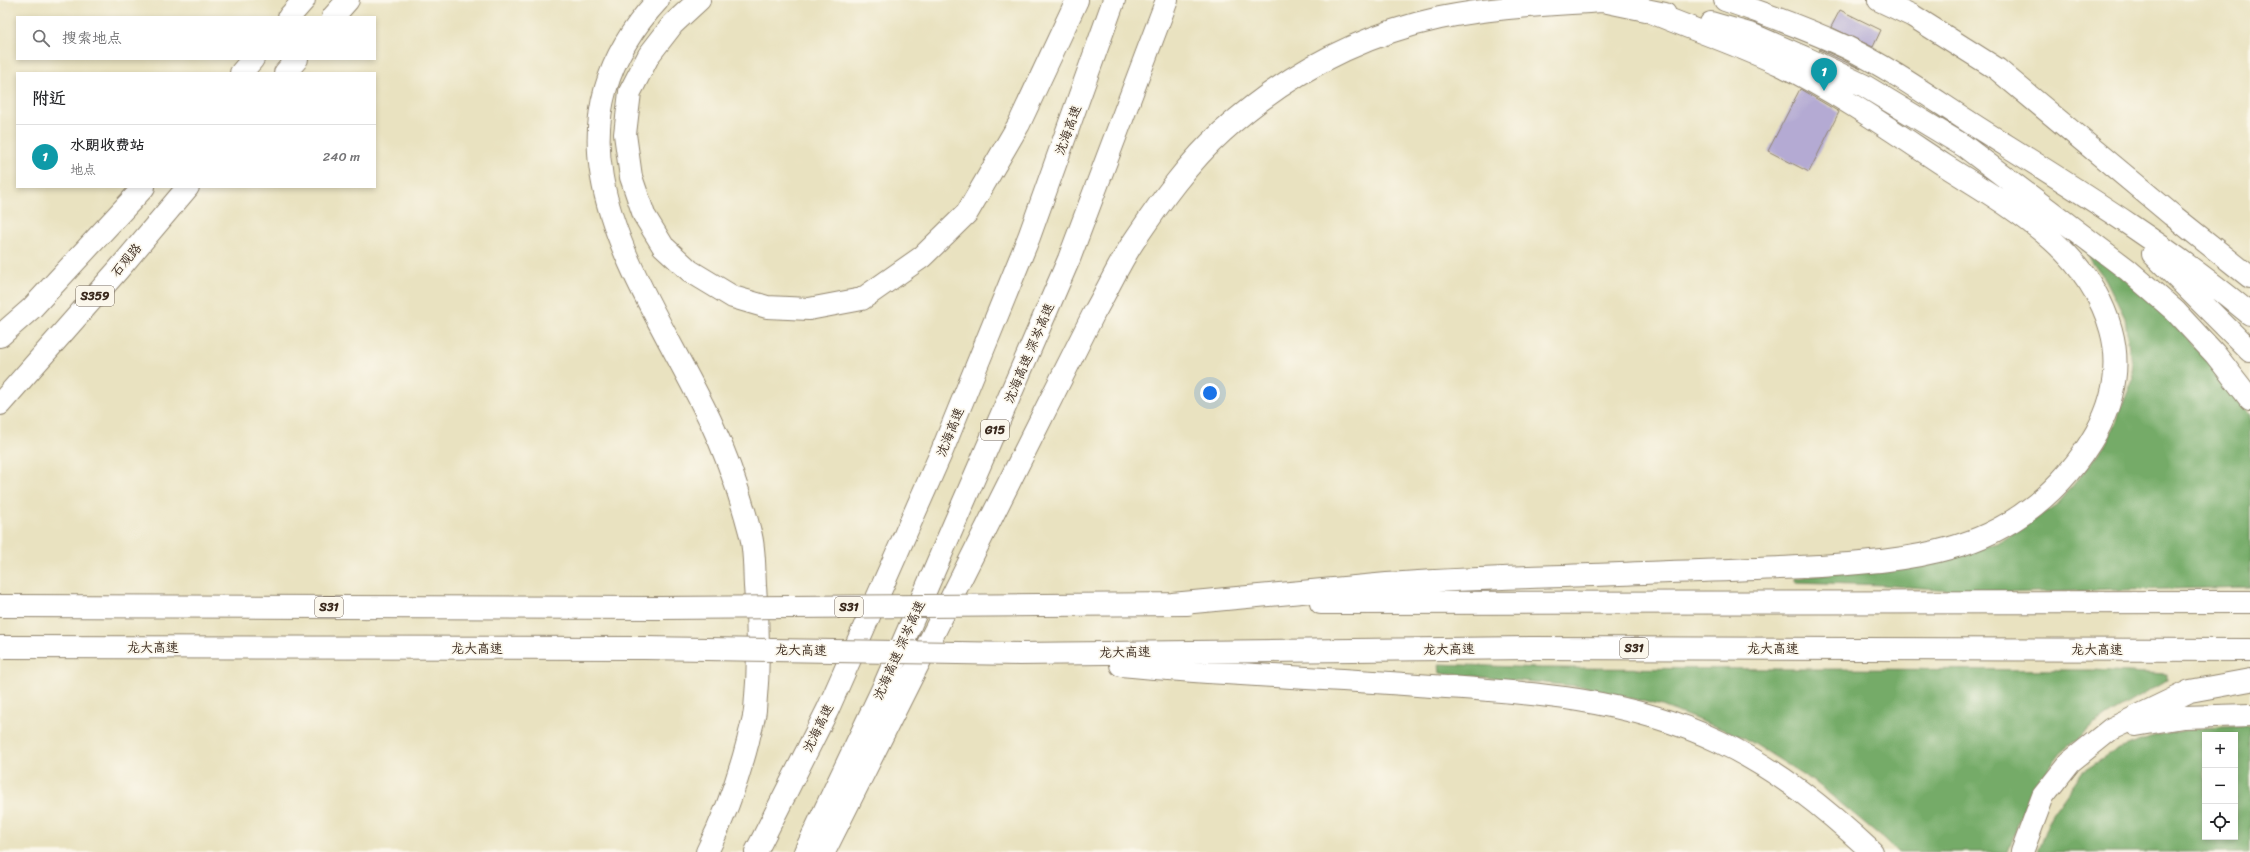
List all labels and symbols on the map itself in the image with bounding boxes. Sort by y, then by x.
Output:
pin: 1 [1811,58,1837,91]
street label: 沈海高速 [1048,102,1088,158]
street label: 石观路 [105,238,147,282]
road number: S359 [76,286,114,306]
street label: 沈海高速 深岑高速 [997,299,1061,407]
your location [1200,383,1220,403]
street label: 沈海高速 [930,404,970,460]
road number: G15 [981,420,1009,440]
street label: 沈海高速 深岑高速 [867,596,931,704]
road number: S31 [315,597,343,617]
road number: S31 [835,597,863,617]
street label: 龙大高速 [127,636,179,659]
street label: 龙大高速 [451,637,503,660]
street label: 龙大高速 [1423,637,1475,661]
street label: 龙大高速 [1747,637,1799,660]
street label: 龙大高速 [775,638,827,662]
road number: S31 [1620,638,1648,658]
street label: 龙大高速 [2071,638,2123,661]
street label: 龙大高速 [1099,640,1151,664]
street label: 沈海高速 [796,700,840,756]

